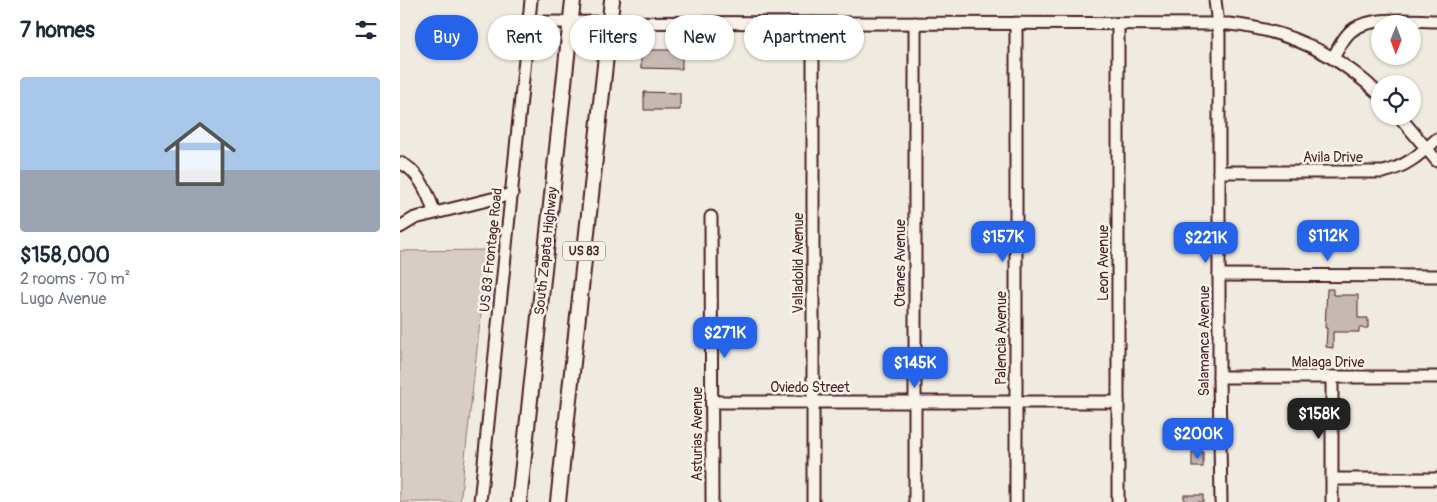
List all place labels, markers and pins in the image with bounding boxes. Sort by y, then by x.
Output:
pin: $157K [968,220,1038,263]
pin: $112K [1293,220,1363,262]
pin: $221K [1171,222,1241,264]
pin: $271K [690,316,760,359]
pin: $145K [880,346,950,389]
pin: $158K [1284,398,1354,440]
pin: $200K [1163,418,1233,460]

